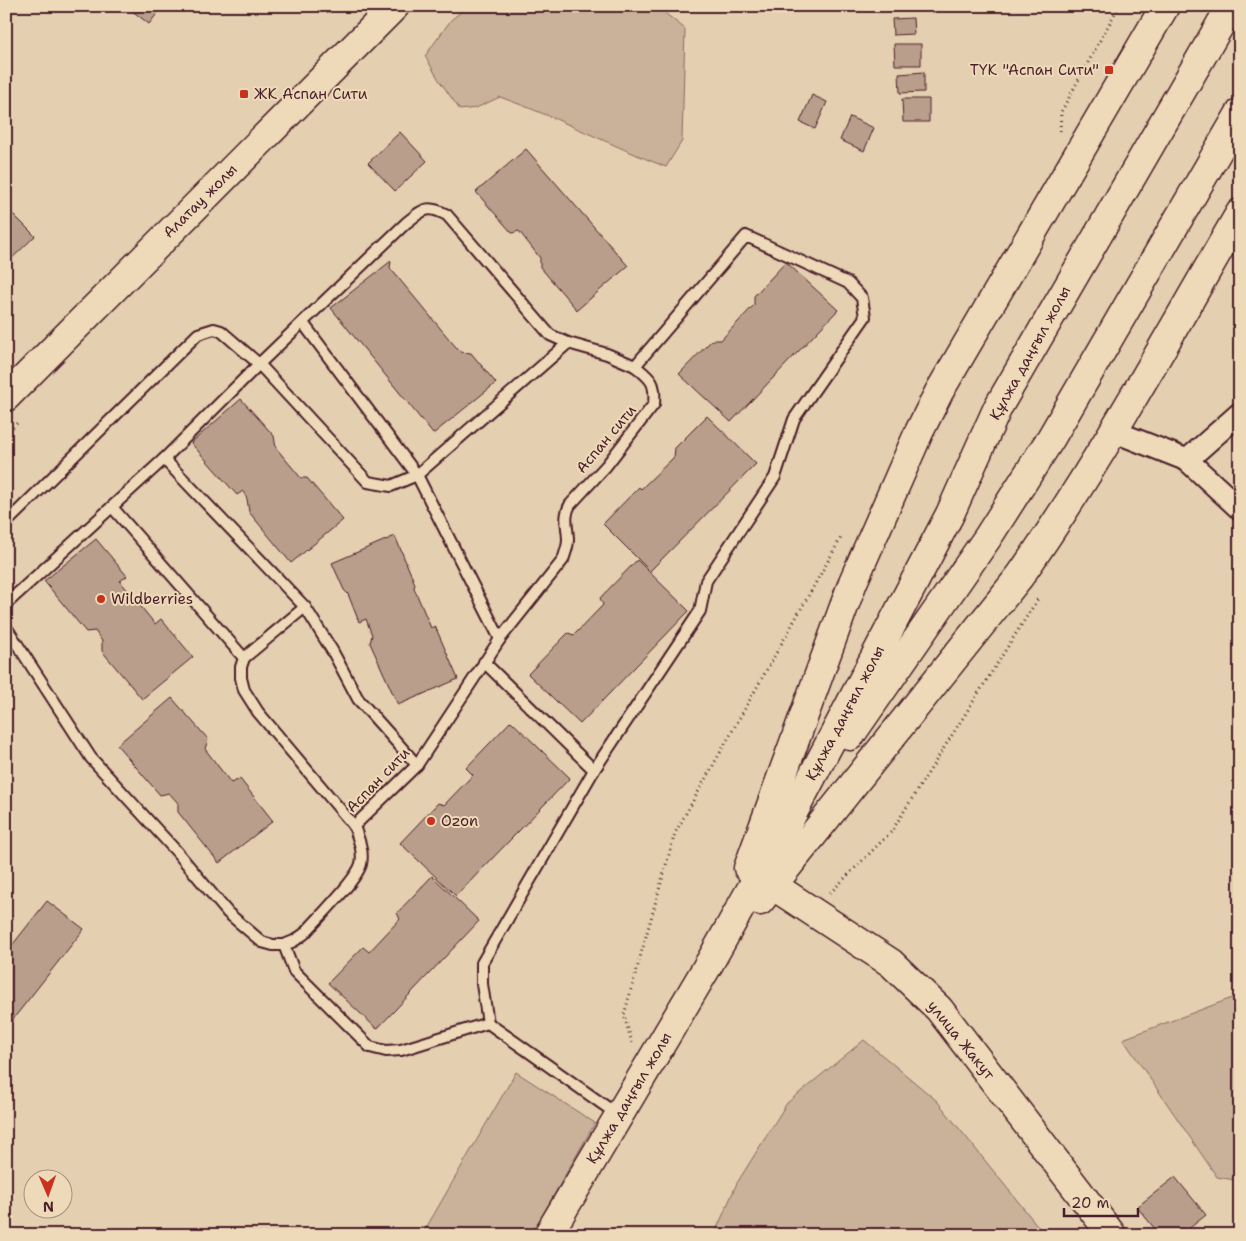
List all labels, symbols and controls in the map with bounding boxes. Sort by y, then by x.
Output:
place label: ТҮК "Аспан Сити" [970,60,1099,80]
marker: ТҮК "Аспан Сити" [1103,64,1115,76]
place label: ЖК Аспан Сити [254,84,368,104]
marker: ЖК Аспан Сити [238,88,250,100]
street label: Алатау жолы [159,160,241,242]
street label: Құлжа даңғыл жолы [985,282,1075,424]
street label: Аспан сити [571,400,641,477]
place label: Wildberries [111,589,193,609]
marker: Wildberries [95,593,107,605]
street label: Құлжа даңғыл жолы [801,642,889,784]
street label: Аспан сити [342,743,414,817]
place label: Ozon [441,811,478,831]
marker: Ozon [425,815,437,827]
street label: улица Жакут [923,996,999,1084]
street label: Құлжа даңғыл жолы [582,1028,676,1168]
north arrow [22,1168,72,1218]
scale bar [1064,1186,1137,1218]
text: 20 m [1071,1193,1110,1213]
text: N [43,1198,54,1216]

